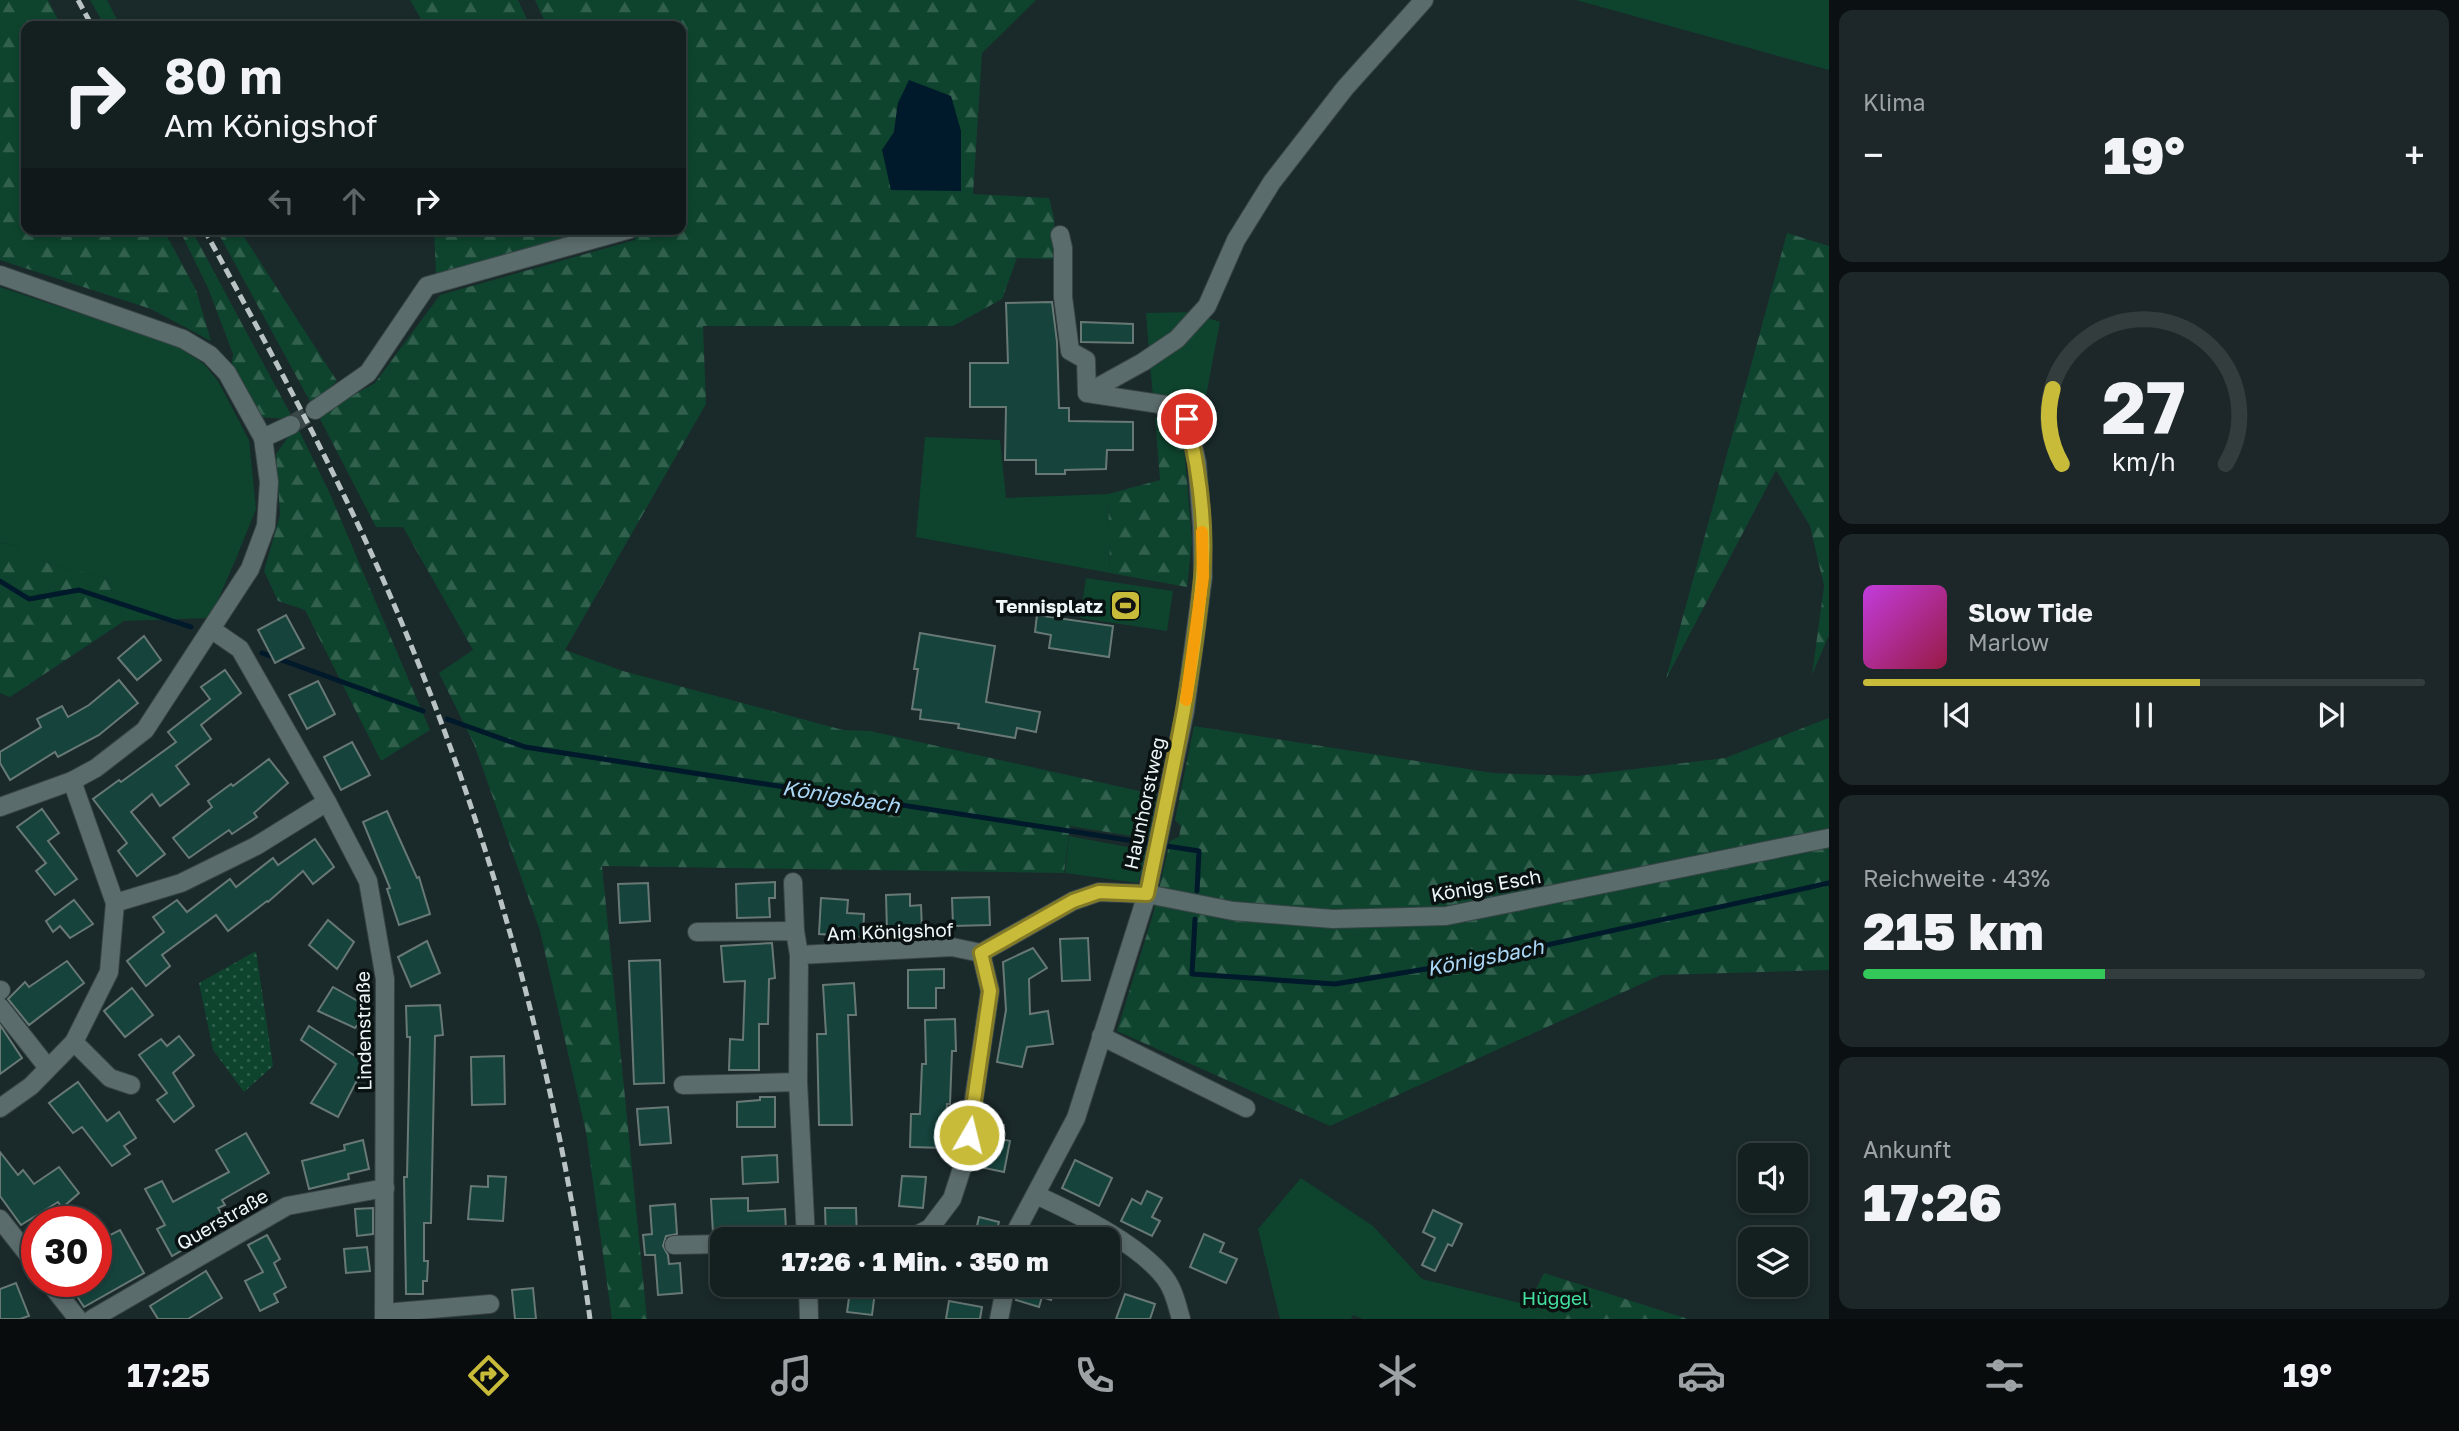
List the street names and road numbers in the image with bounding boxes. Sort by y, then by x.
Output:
street label: Haunhorstweg [1119,735,1169,871]
street label: Königs Esch [1429,864,1543,906]
street label: Am Königshof [826,917,954,945]
street label: Lindenstraße [350,971,376,1091]
street label: Querstraße [172,1184,272,1254]

